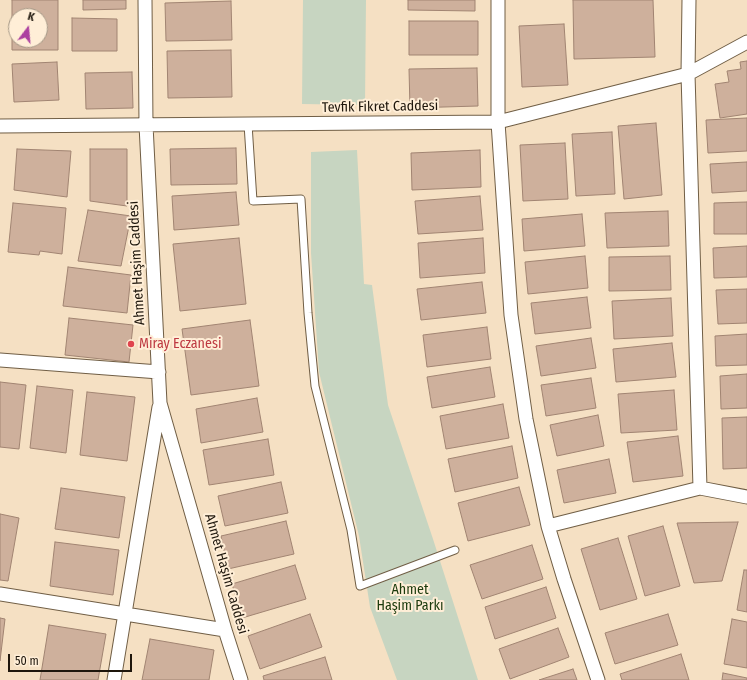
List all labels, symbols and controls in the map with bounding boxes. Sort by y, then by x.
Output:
north arrow [8,8,48,48]
text: K [26,10,36,24]
street label: Tevfik Fikret Caddesi [322,98,438,116]
street label: Ahmet Haşim Caddesi [125,200,149,326]
place label: Miray Eczanesi [139,336,221,352]
marker: Miray Eczanesi [126,339,136,349]
street label: Ahmet Haşim Caddesi [201,512,251,636]
park label: Ahmet Haşim Parkı [376,582,444,614]
scale bar [10,646,134,672]
text: 50 m [15,654,39,668]

